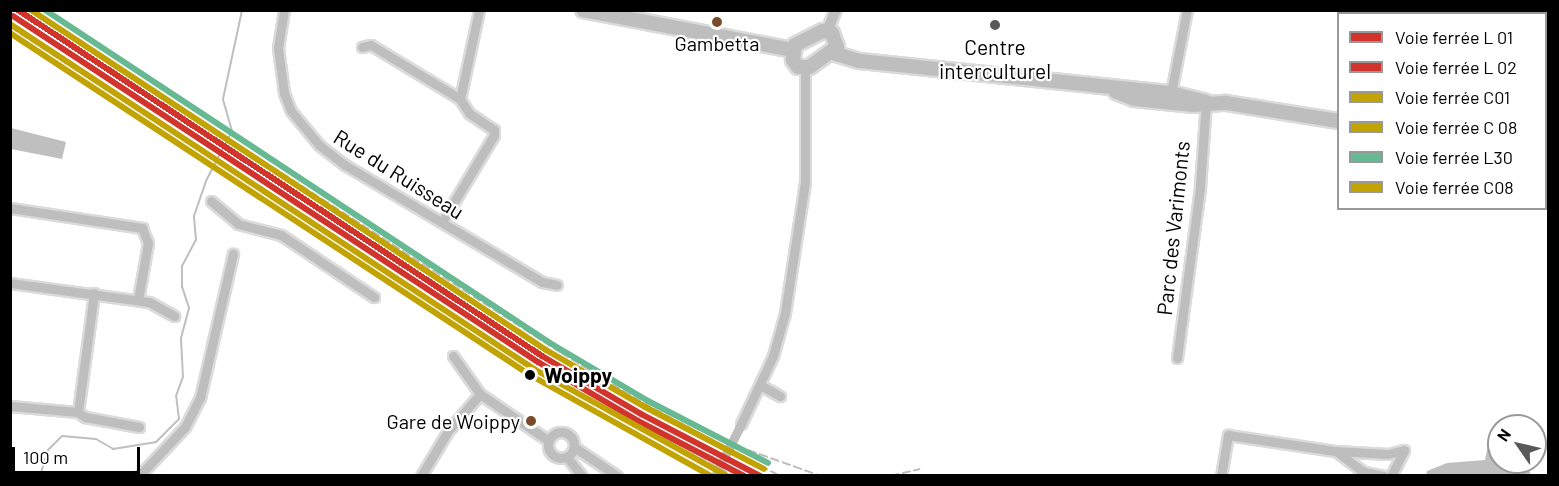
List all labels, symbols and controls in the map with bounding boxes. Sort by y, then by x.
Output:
legend [1337,12,1547,210]
marker: Gambetta [711,16,723,28]
marker: Centre interculturel [988,18,1002,32]
text: Voie ferrée L 01 [1395,26,1513,48]
place label: Gambetta [675,31,759,55]
place label: Centre interculturel [939,34,1051,84]
text: Voie ferrée L 02 [1395,56,1517,78]
text: Voie ferrée C01 [1395,86,1510,108]
text: Voie ferrée C 08 [1395,116,1517,138]
street label: Rue du Ruisseau [329,124,469,224]
street label: Parc des Varimonts [1151,139,1195,317]
text: Voie ferrée L30 [1395,146,1513,168]
text: Voie ferrée C08 [1395,176,1514,198]
place label: Woippy [544,362,612,388]
marker: Woippy [521,366,539,384]
place label: Gare de Woippy [387,409,520,433]
north arrow [1487,414,1547,474]
marker: Gare de Woippy [525,415,537,427]
text: N [1492,425,1514,445]
scale bar [15,435,142,473]
text: 100 m [23,446,68,468]

